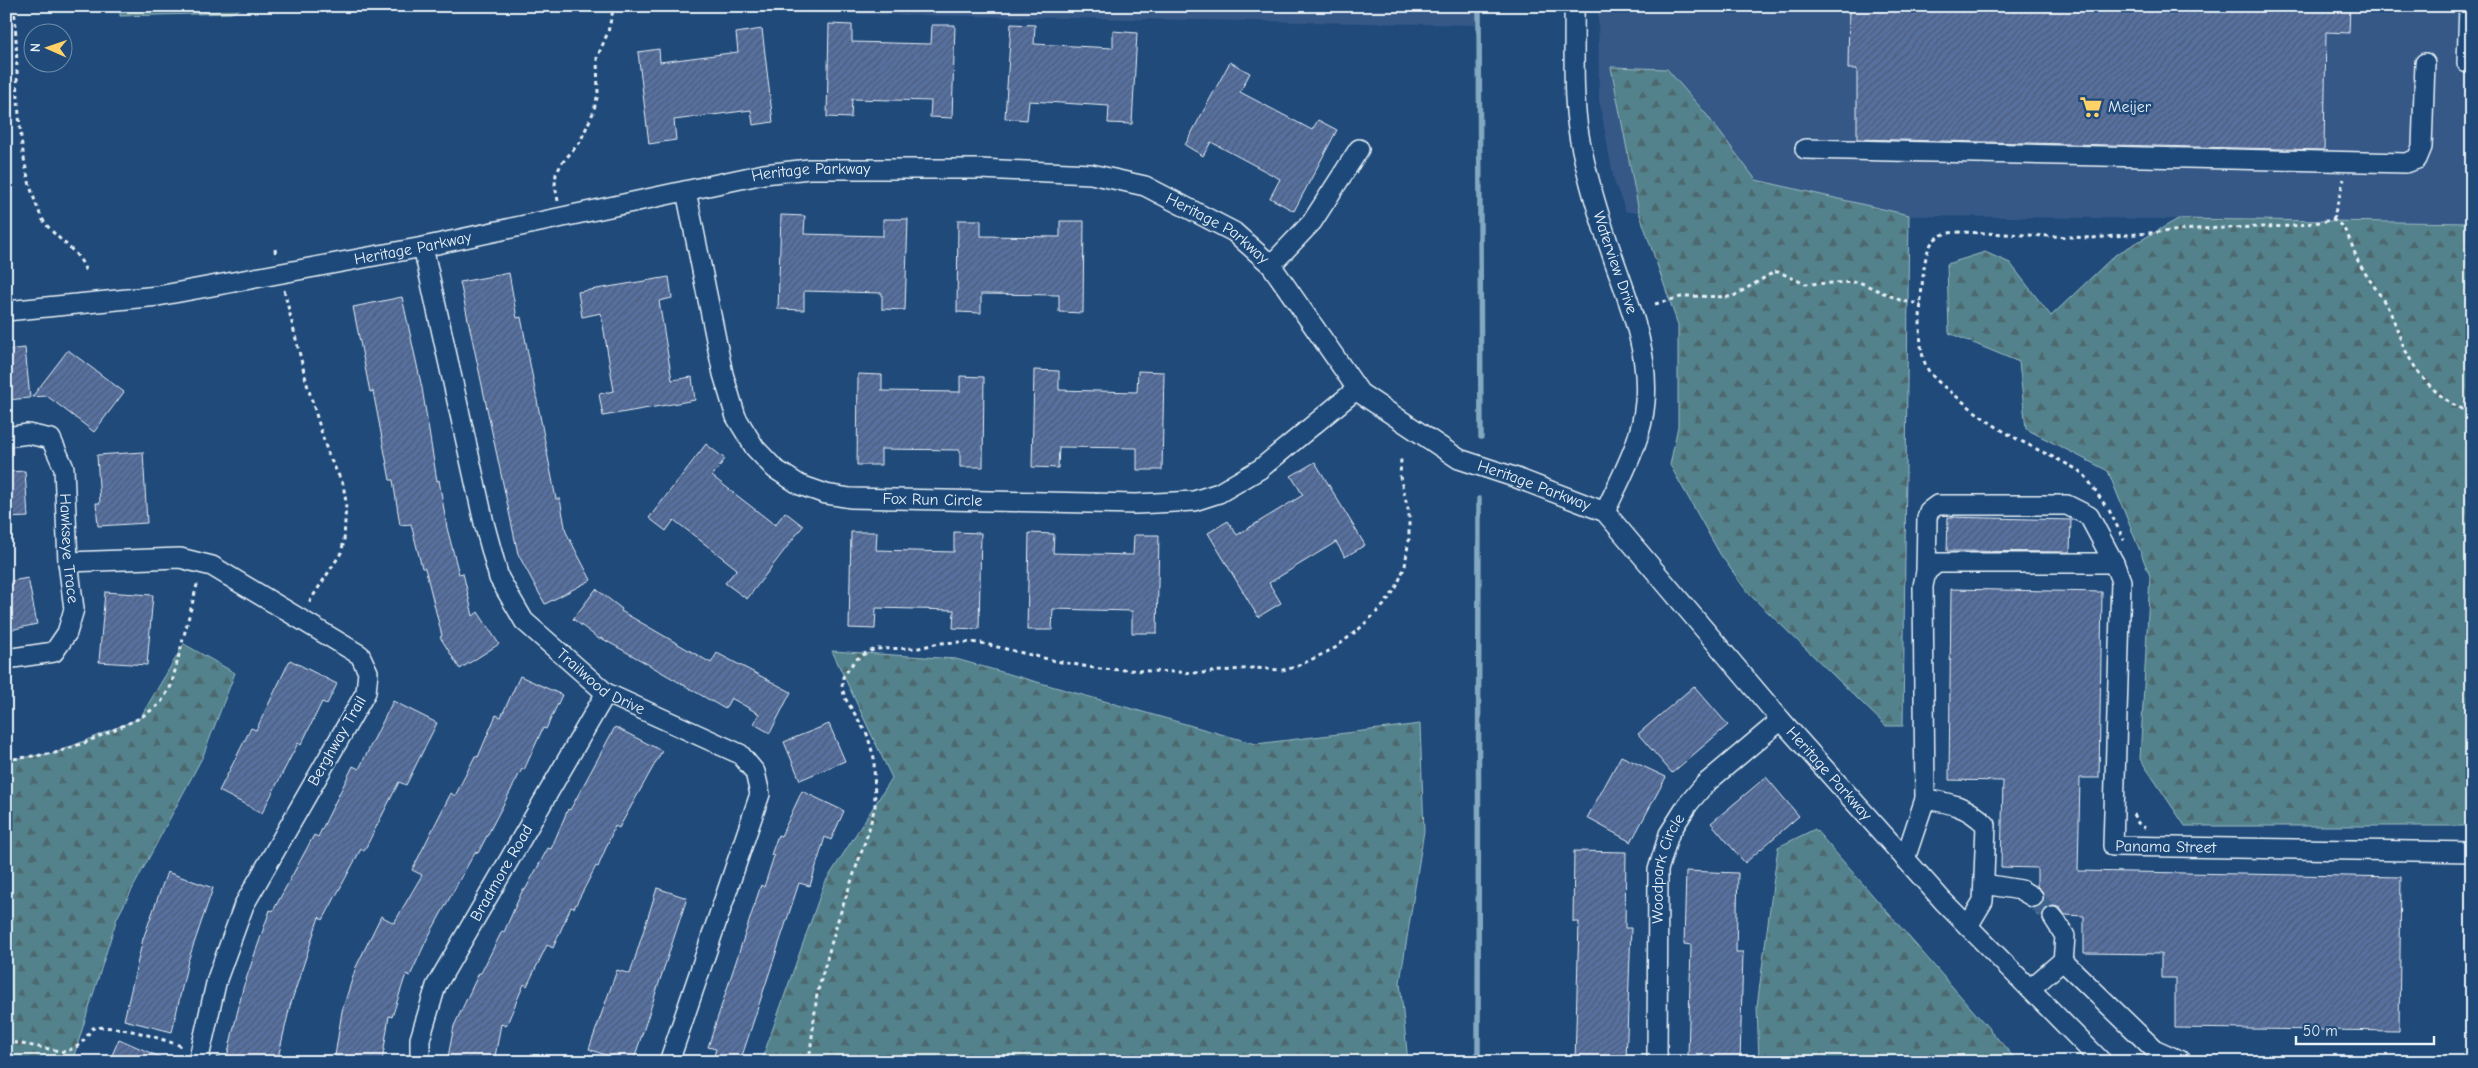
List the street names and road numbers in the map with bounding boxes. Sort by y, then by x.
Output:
street label: Heritage Parkway [750,160,871,185]
street label: Heritage Parkway [1163,189,1273,268]
street label: Waterview Drive [1589,209,1641,316]
street label: Heritage Parkway [353,228,474,269]
street label: Heritage Parkway [1475,457,1594,515]
street label: Fox Run Circle [882,490,983,510]
street label: Hawkseye Trace [56,493,82,604]
street label: Trailwood Drive [553,645,648,718]
street label: Berghway Trail [304,693,370,789]
street label: Heritage Parkway [1782,723,1876,825]
street label: Woodpark Circle [1649,811,1688,924]
street label: Bradmore Road [467,822,537,924]
street label: Panama Street [2115,837,2217,857]

